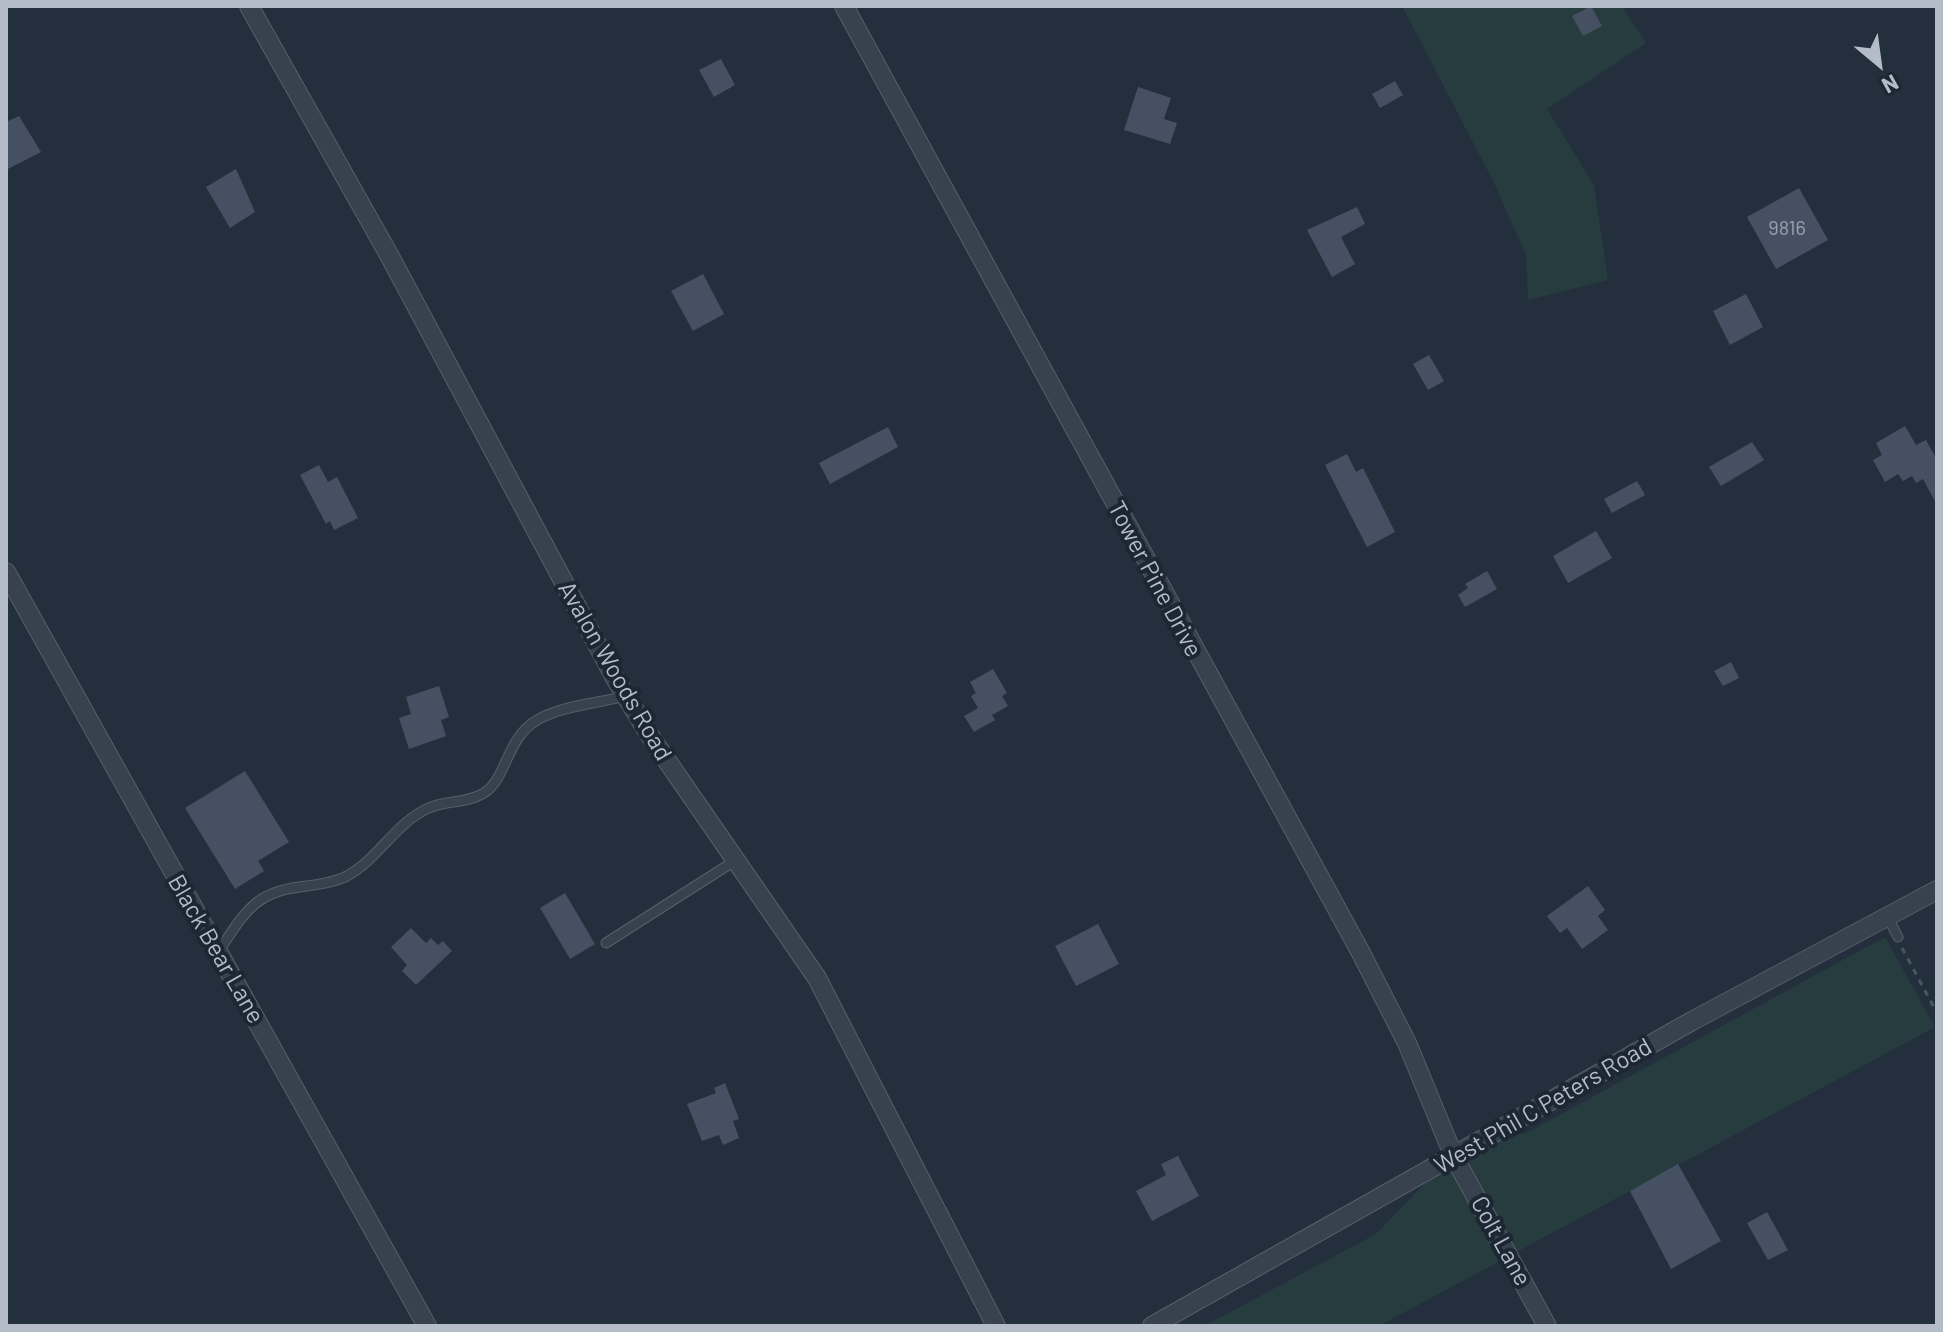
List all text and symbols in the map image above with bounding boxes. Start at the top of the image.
north arrow [1839,24,1919,104]
text: N [1878,70,1903,100]
house number: 9816 [1768,216,1806,240]
street label: Tower Pine Drive [1102,496,1208,662]
street label: Avalon Woods Road [552,576,678,766]
street label: Black Bear Lane [162,869,270,1029]
street label: West Phil C Peters Road [1429,1032,1657,1180]
street label: Colt Lane [1465,1191,1537,1291]

